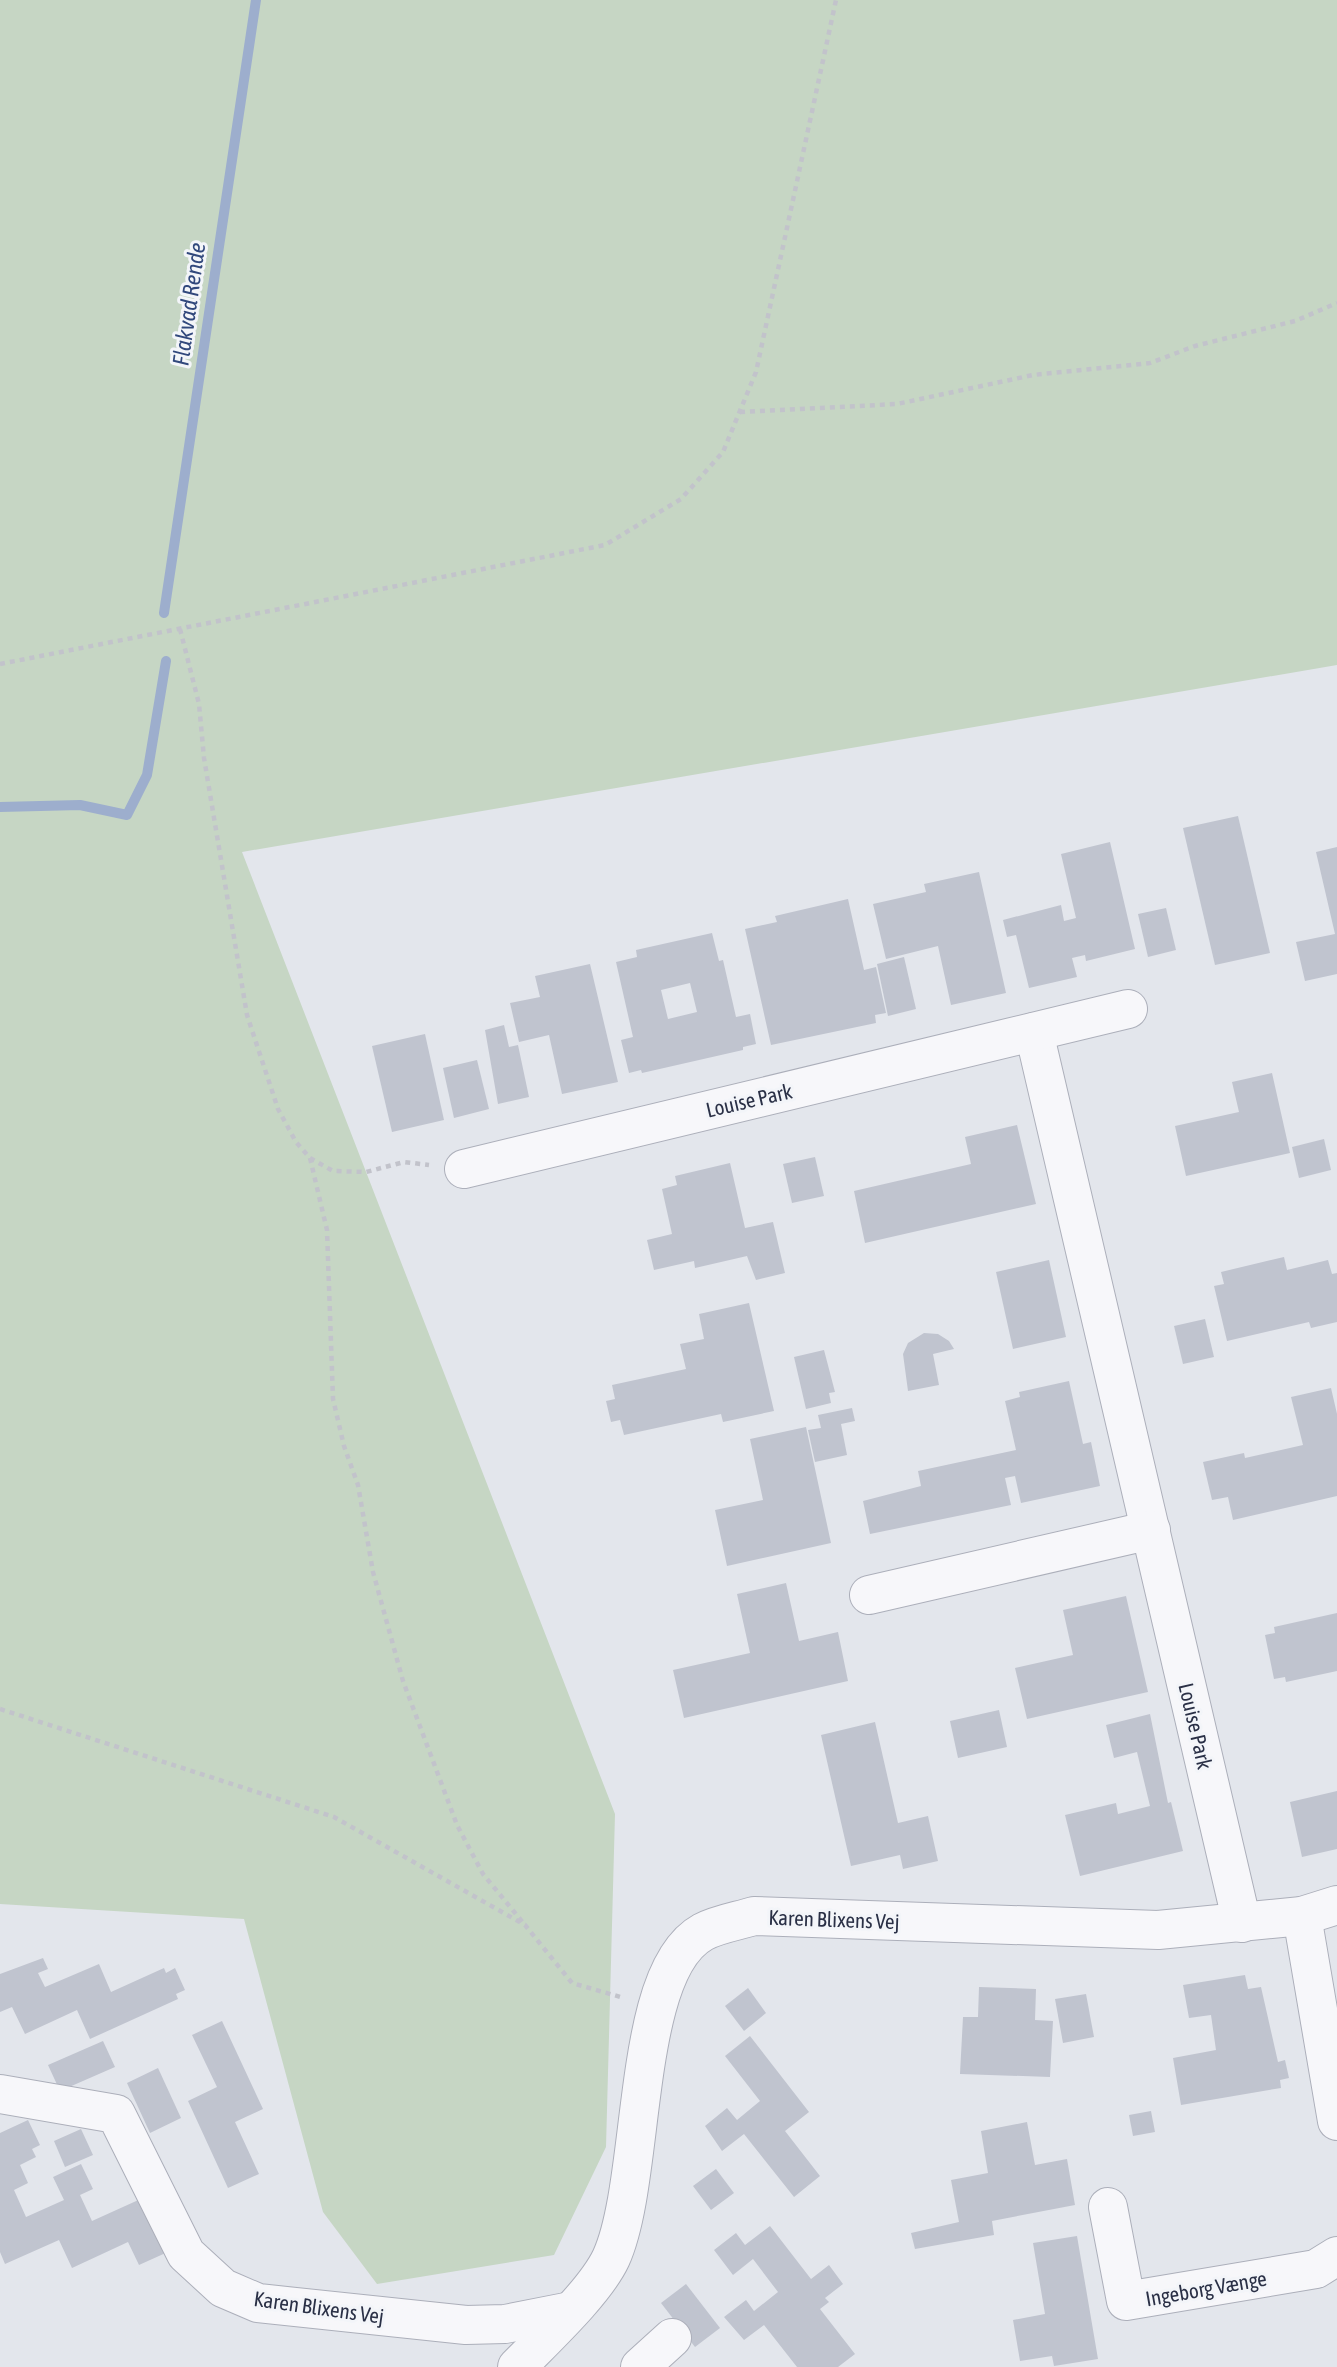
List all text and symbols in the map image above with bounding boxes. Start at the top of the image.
water label: Flakvad Rende [167,241,211,367]
street label: Louise Park [703,1078,795,1122]
street label: Louise Park [1174,1680,1218,1772]
street label: Karen Blixens Vej [768,1905,900,1933]
street label: Ingeborg Vænge [1144,2266,1268,2310]
street label: Karen Blixens Vej [252,2286,386,2328]

